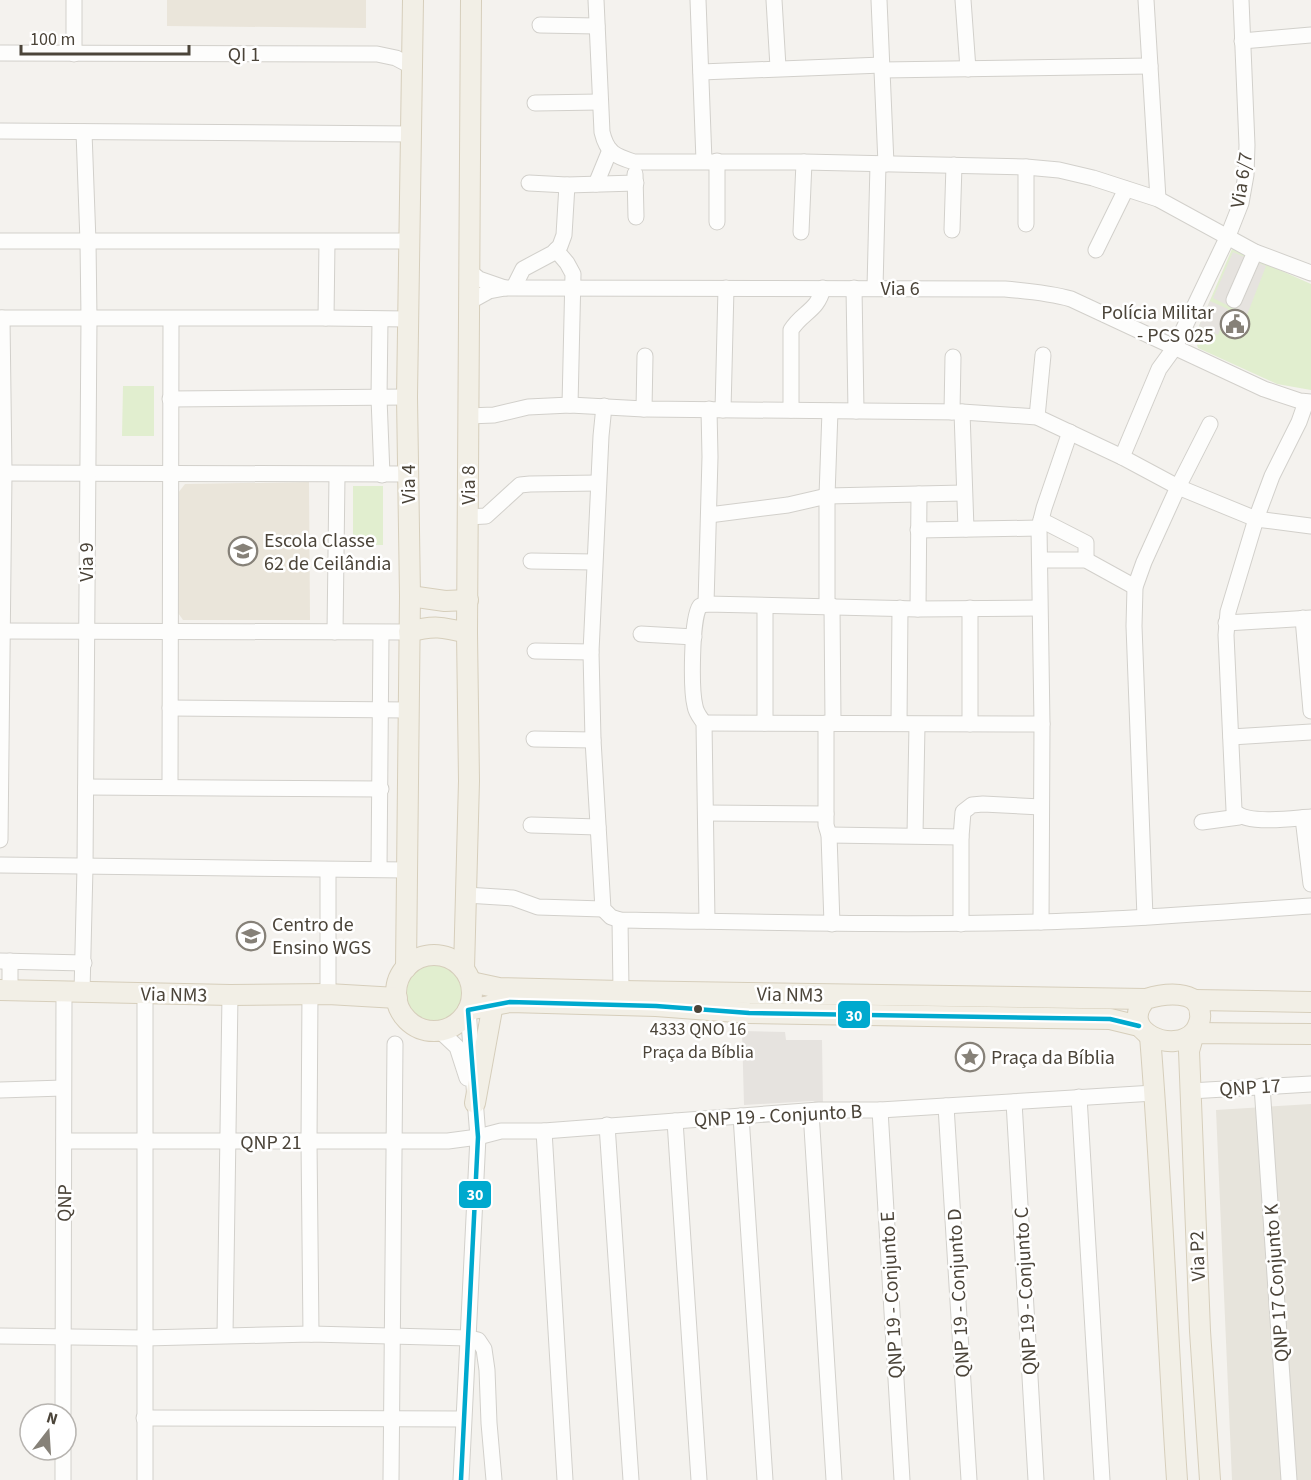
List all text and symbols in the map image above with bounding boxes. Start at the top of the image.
scale bar [21,18,189,56]
text: 100 m [30,27,75,52]
street label: QI 1 [228,41,260,69]
street label: Via 6/7 [1224,150,1260,210]
street label: Via 6 [880,275,920,303]
place label: Polícia Militar - PCS 025 [1101,299,1214,350]
public building icon: Polícia Militar - PCS 025 [1219,308,1251,340]
street label: Via 4 [395,464,423,504]
street label: Via 8 [455,465,483,505]
place label: Escola Classe 62 de Ceilândia [264,527,391,578]
school or university icon: Escola Classe 62 de Ceilândia [227,535,259,567]
street label: Via 9 [73,542,101,582]
place label: Centro de Ensino WGS [272,911,371,962]
school or university icon: Centro de Ensino WGS [235,920,267,952]
street label: Via NM3 [140,980,208,1010]
street label: Via NM3 [756,980,824,1010]
line badge: 30 [837,1000,871,1029]
marker: 4333 QNO 16 Praça da Bíblia [692,1003,704,1015]
text: 30 [846,1005,862,1027]
place label: 4333 QNO 16 Praça da Bíblia [642,1017,754,1065]
place icon: Praça da Bíblia [954,1041,986,1073]
place label: Praça da Bíblia [991,1044,1115,1072]
street label: QNP 17 [1218,1072,1282,1104]
street label: QNP 19 - Conjunto B [693,1098,863,1134]
street label: QNP 21 [240,1129,302,1157]
line badge: 30 [458,1180,492,1209]
street label: QNP [51,1184,79,1222]
text: 30 [467,1184,483,1206]
street label: QNP 17 Conjunto K [1257,1203,1296,1363]
street label: QNP 19 - Conjunto C [1008,1206,1044,1376]
street label: QNP 19 - Conjunto D [941,1208,977,1378]
street label: QNP 19 - Conjunto E [874,1211,910,1379]
street label: Via P2 [1183,1230,1213,1282]
north arrow [18,1402,78,1462]
text: N [44,1407,60,1431]

